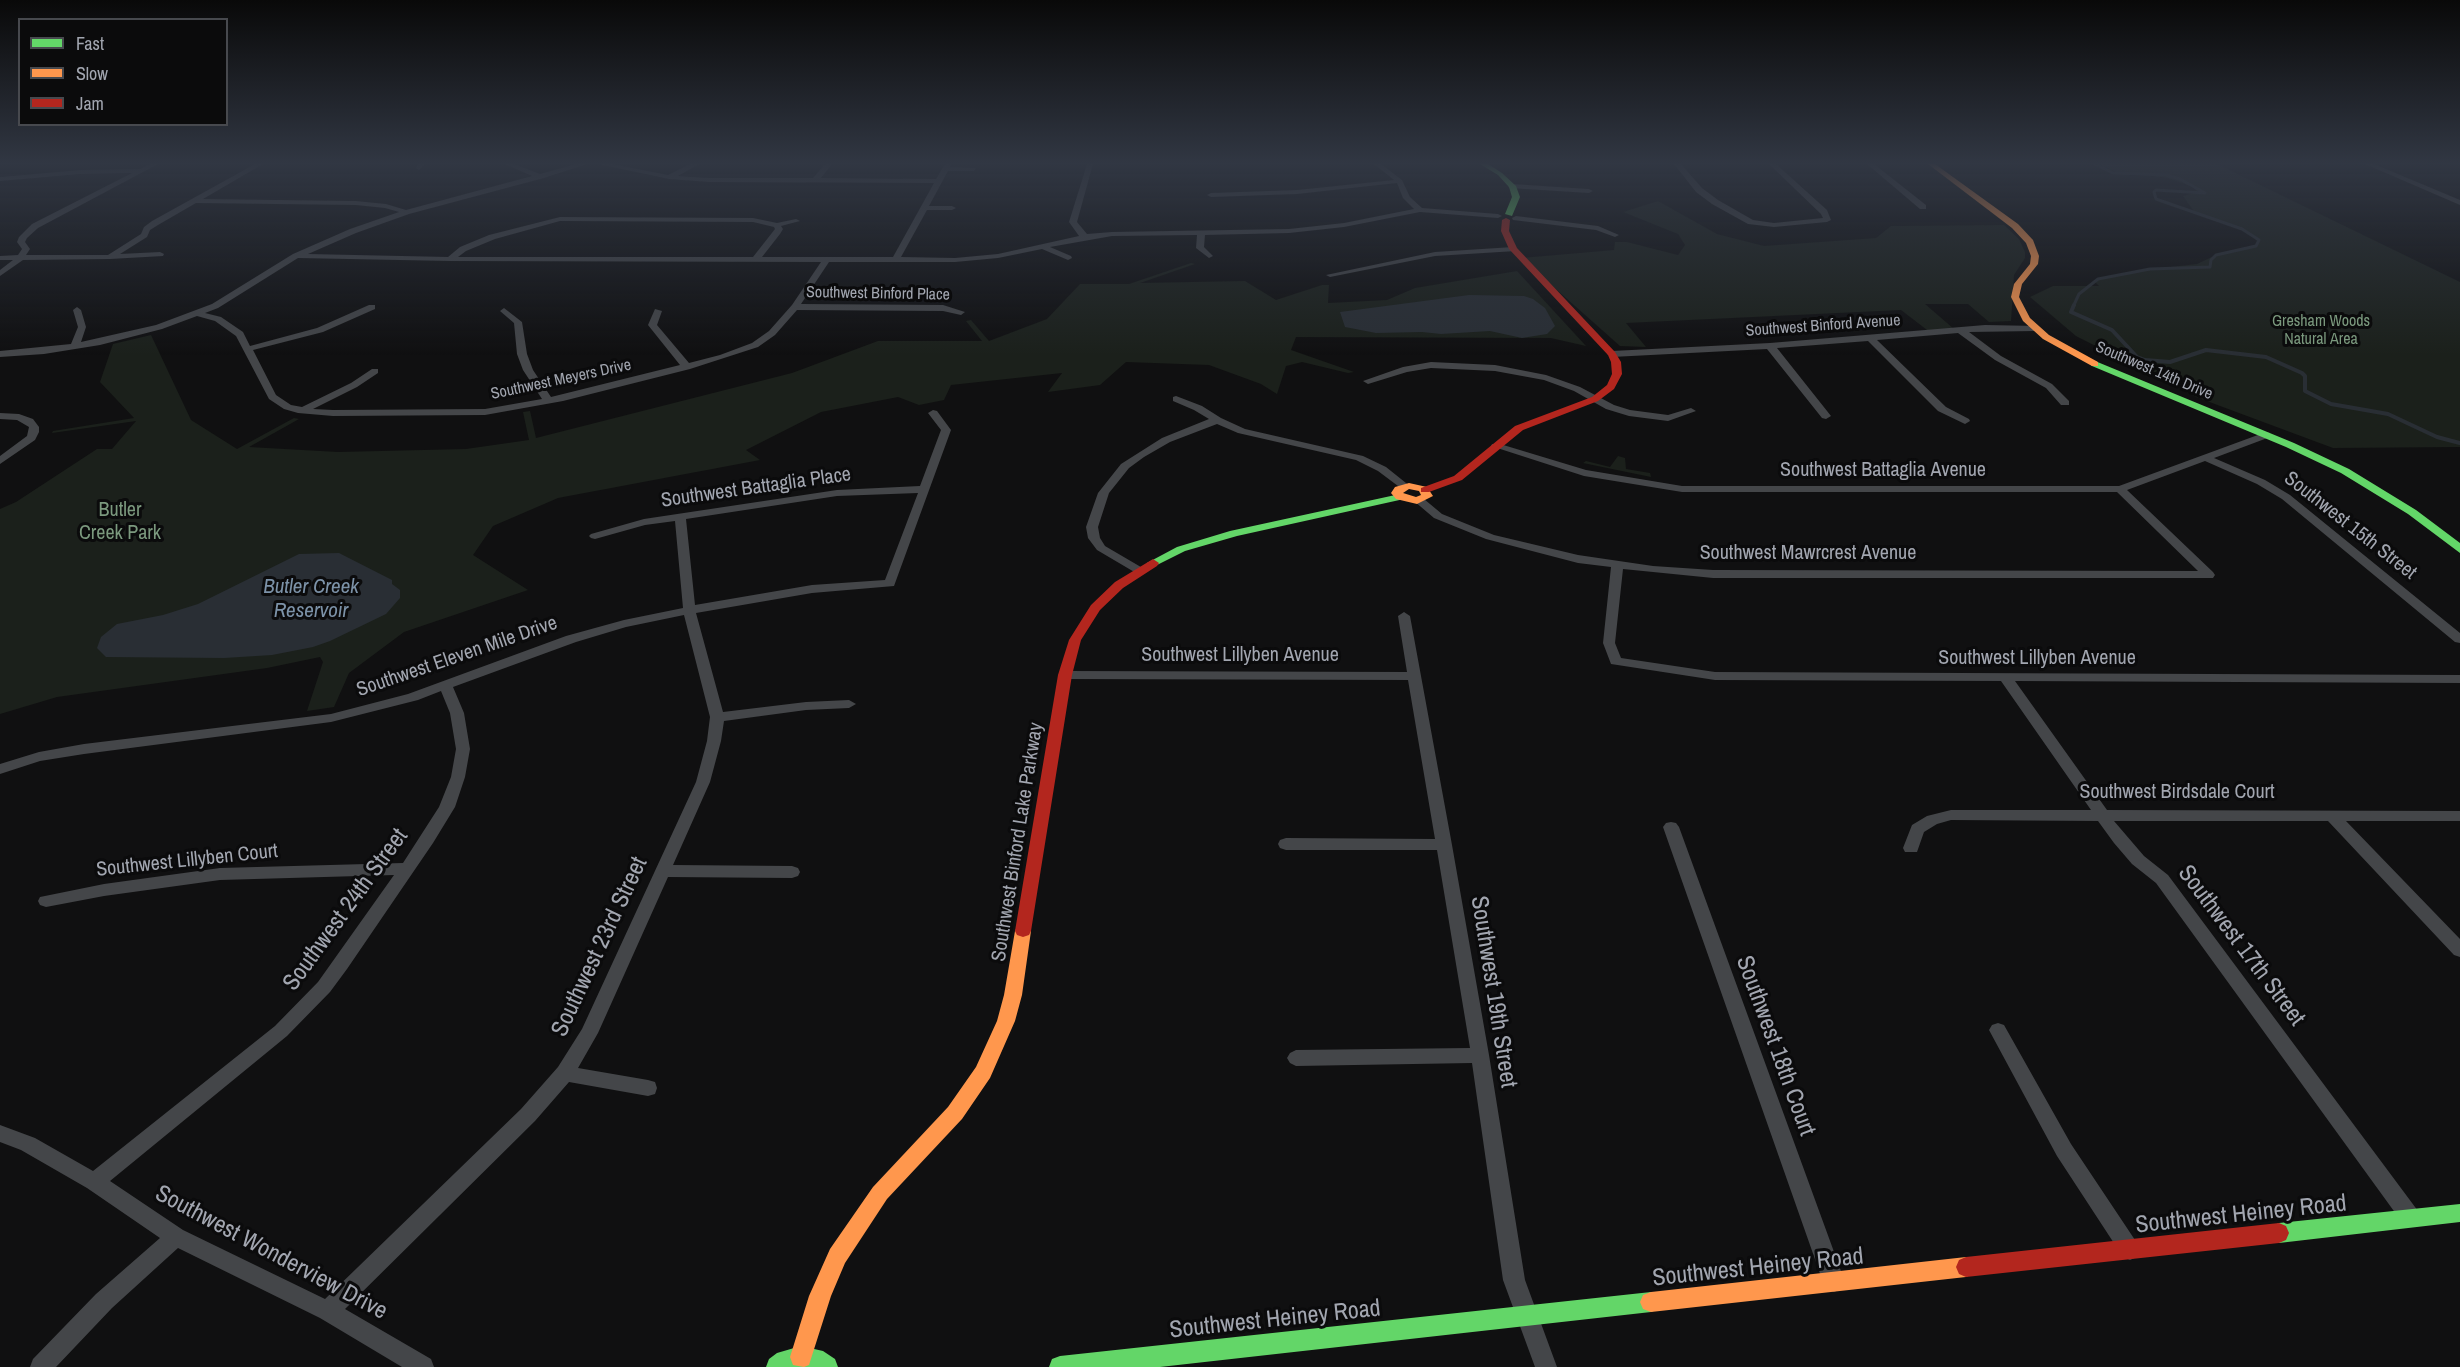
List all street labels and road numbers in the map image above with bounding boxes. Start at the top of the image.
street label: Southwest Binford Place [806,283,950,305]
street label: Southwest Binford Avenue [1745,311,1901,341]
street label: Southwest 14th Drive [2093,338,2215,404]
street label: Southwest Meyers Drive [489,356,633,404]
street label: Southwest Battaglia Avenue [1780,459,1986,483]
street label: Southwest Battaglia Place [660,463,852,513]
street label: Southwest 15th Street [2279,467,2421,585]
street label: Southwest Mawrcrest Avenue [1700,542,1916,566]
street label: Southwest Eleven Mile Drive [354,611,560,703]
street label: Southwest Lillyben Avenue [1141,644,1339,668]
street label: Southwest Lillyben Avenue [1938,647,2136,671]
street label: Southwest Binford Lake Parkway [987,721,1049,963]
street label: Southwest Birdsdale Court [2079,781,2275,805]
street label: Southwest 24th Street [277,823,415,997]
street label: Southwest Lillyben Court [95,840,279,882]
street label: Southwest 23rd Street [546,853,654,1041]
street label: Southwest 17th Street [2171,860,2311,1032]
street label: Southwest 19th Street [1464,894,1522,1090]
street label: Southwest 18th Court [1729,952,1821,1140]
street label: Southwest Wonderview Drive [150,1180,392,1326]
street label: Southwest Heiney Road [2134,1190,2348,1240]
street label: Southwest Heiney Road [1651,1243,1865,1293]
street label: Southwest Heiney Road [1168,1295,1382,1345]

